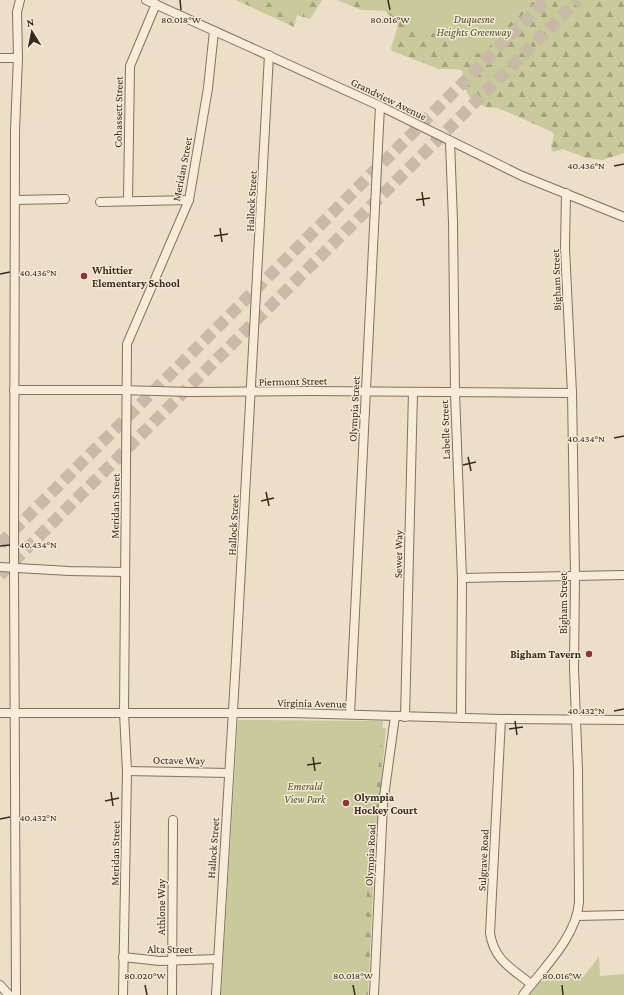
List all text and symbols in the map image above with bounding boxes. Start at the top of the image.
north arrow [12,12,52,52]
park label: Duquesne Heights Greenway [437,13,512,39]
text: 80.018°W [161,14,202,25]
text: 80.016°W [370,14,410,25]
text: N [26,16,35,29]
street label: Grandview Avenue [349,75,429,123]
street label: Cohassett Street [111,76,125,148]
street label: Meridan Street [170,135,194,202]
text: 40.436°N [567,160,605,171]
street label: Hallock Street [243,170,259,232]
street label: Bigham Street [549,248,564,311]
place label: Whittier Elementary School [91,264,181,289]
text: 40.436°N [19,267,57,278]
marker: Whittier Elementary School [79,271,89,281]
street label: Piermont Street [258,374,328,388]
street label: Olympia Street [346,375,363,442]
street label: Labelle Street [438,400,452,460]
text: 40.434°N [567,433,605,444]
street label: Meridan Street [108,473,122,539]
street label: Hallock Street [225,494,241,556]
street label: Sewer Way [392,529,405,578]
text: 40.434°N [19,539,57,550]
street label: Bigham Street [557,572,570,634]
place label: Bigham Tavern [510,648,582,660]
marker: Bigham Tavern [584,649,594,659]
street label: Virginia Avenue [277,696,347,711]
text: 40.432°N [568,705,605,716]
street label: Octave Way [153,754,206,767]
park label: Emerald View Park [284,780,327,805]
place label: Olympia Hockey Court [354,791,417,816]
marker: Olympia Hockey Court [341,798,351,808]
text: 40.432°N [20,812,57,823]
street label: Hallock Street [205,817,221,879]
street label: Meridan Street [108,820,122,886]
street label: Olympia Road [362,823,379,886]
street label: Sulgrave Road [475,828,492,891]
street label: Athlone Way [155,878,168,935]
street label: Alta Street [147,943,193,955]
text: 80.020°W [124,970,167,981]
text: 80.018°W [333,970,374,981]
text: 80.016°W [542,970,582,981]

